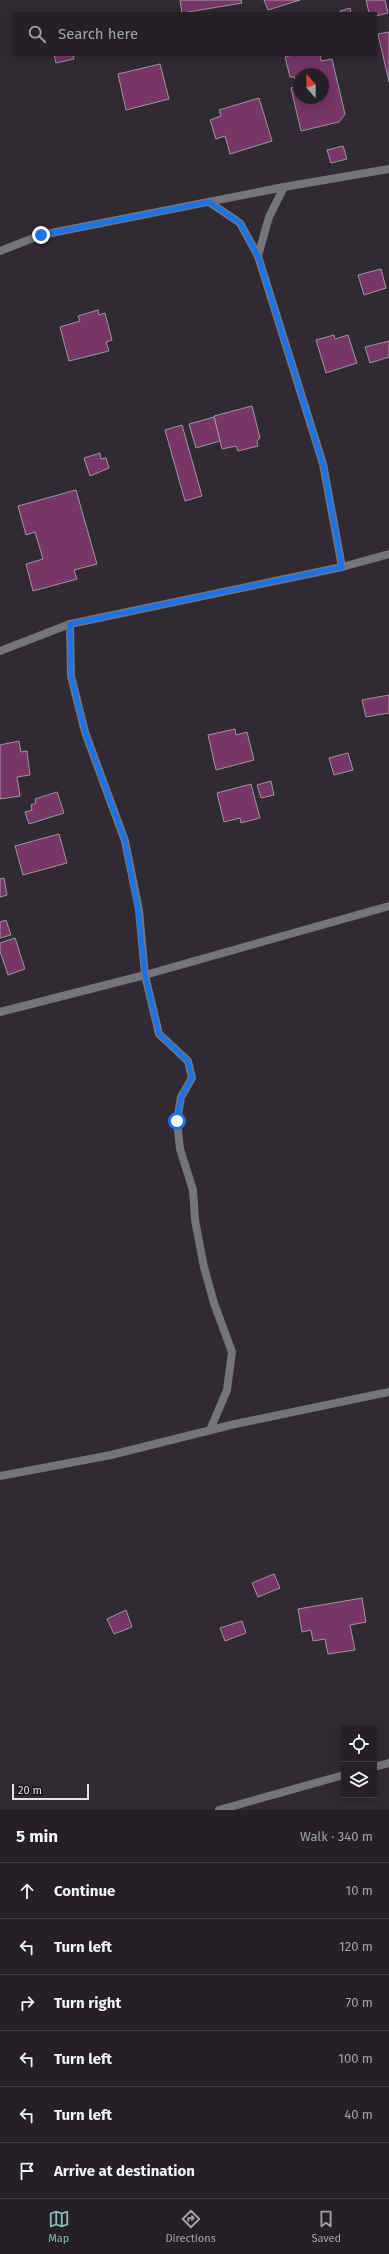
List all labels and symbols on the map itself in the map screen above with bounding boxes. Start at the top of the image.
north arrow [293,68,329,104]
route end [32,226,50,244]
route start [168,1112,186,1130]
scale bar [12,1782,89,1801]

